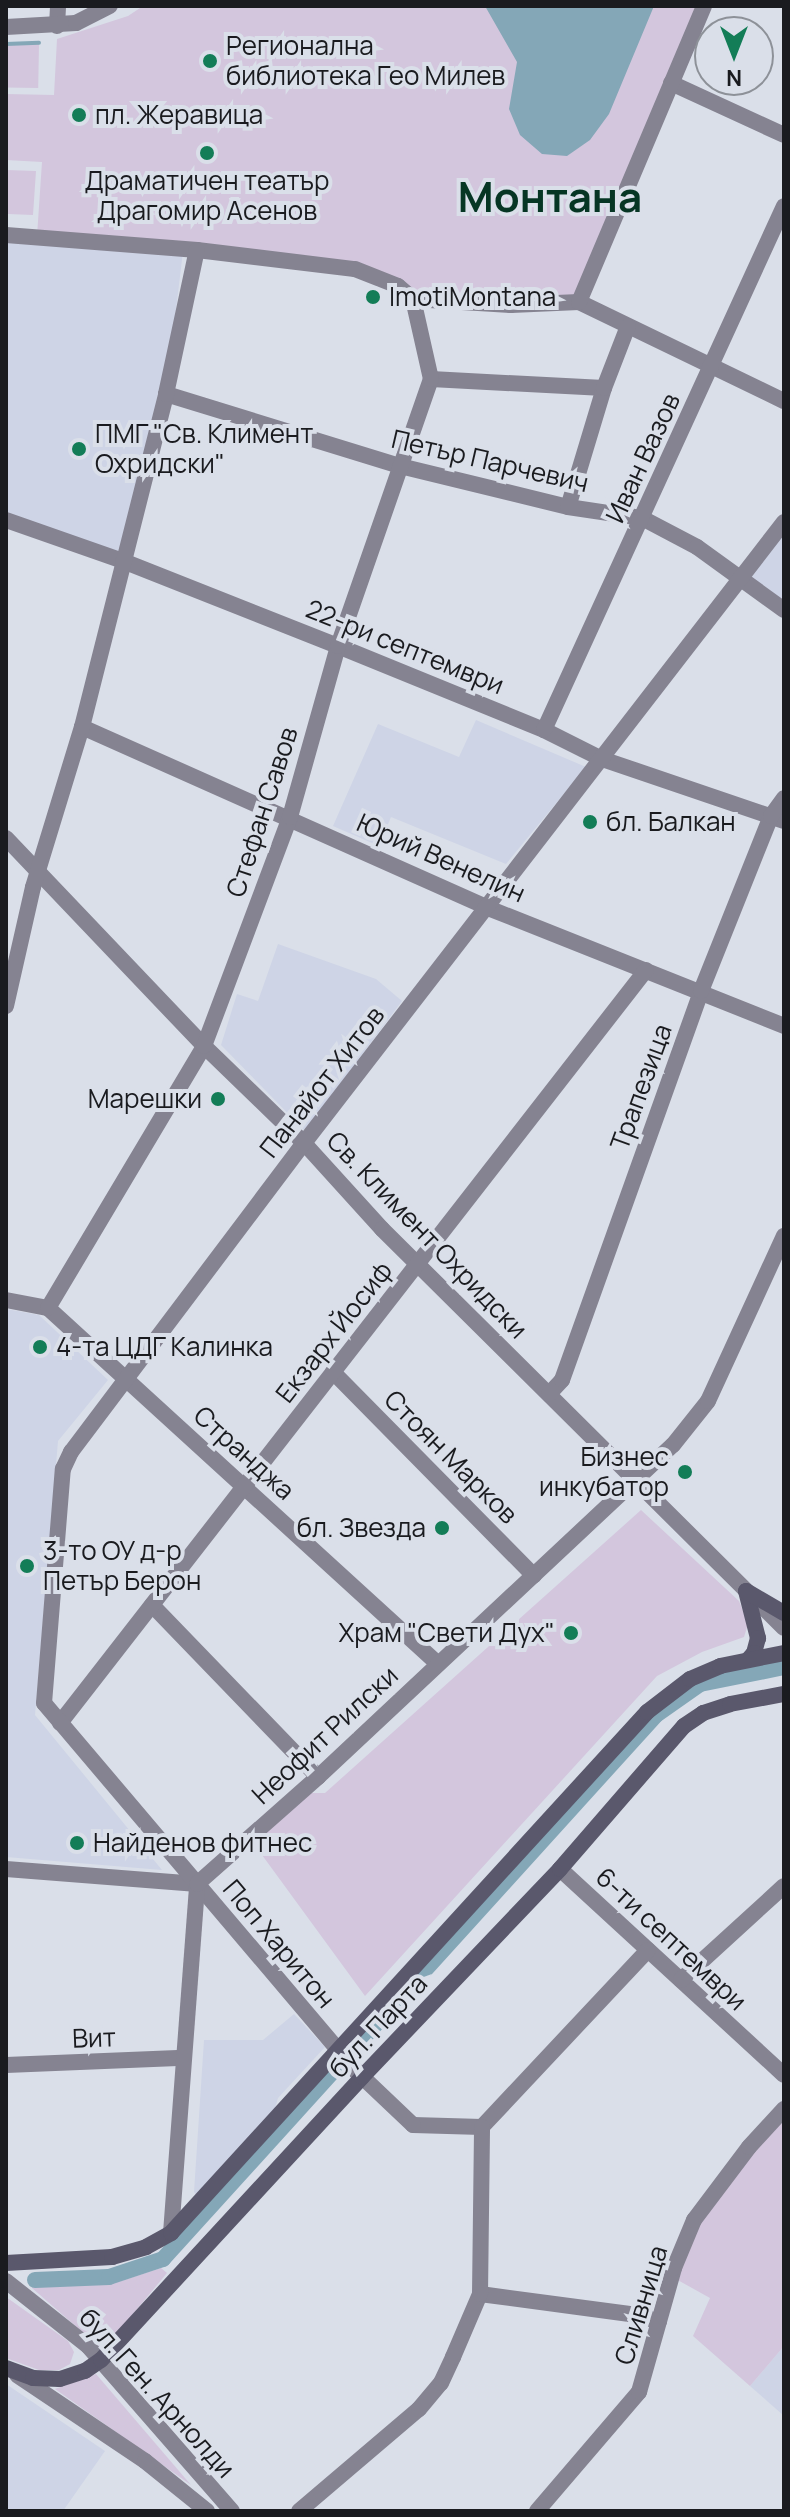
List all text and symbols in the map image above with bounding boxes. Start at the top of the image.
north arrow [694,16,774,96]
place label: Регионална библиотека Гео Милев [226,30,505,92]
marker: Регионална библиотека Гео Милев [201,52,219,70]
text: N [726,63,742,93]
place label: пл. Жеравица [95,99,263,131]
marker: пл. Жеравица [70,106,88,124]
marker: Драматичен театър Драгомир Асенов [198,144,216,162]
place label: Драматичен театър Драгомир Асенов [85,165,329,226]
district label: Монтана [458,171,642,221]
place label: ImotiMontana [389,281,556,313]
marker: ImotiMontana [364,288,382,306]
street label: Иван Вазов [599,388,687,528]
place label: ПМГ "Св. Климент Охридски" [95,418,314,480]
street label: Петър Парчевич [388,423,592,499]
marker: ПМГ "Св. Климент Охридски" [70,440,88,458]
street label: 22-ри септември [302,593,508,701]
street label: Стефан Савов [220,723,304,901]
place label: бл. Балкан [606,806,736,838]
street label: Юрий Венелин [352,807,530,909]
marker: бл. Балкан [581,813,599,831]
street label: Панайот Хитов [253,1000,391,1164]
street label: Трапезица [604,1020,678,1154]
place label: Марешки [88,1083,202,1115]
marker: Марешки [209,1090,227,1108]
street label: Св. Климент Охридски [320,1125,534,1345]
street label: Екзарх Йосиф [269,1255,399,1409]
place label: 4-та ЦДГ Калинка [56,1331,274,1363]
marker: 4-та ЦДГ Калинка [31,1338,49,1356]
street label: Стоян Марков [378,1384,524,1530]
street label: Странджа [187,1400,301,1506]
place label: Бизнес инкубатор [539,1441,669,1502]
marker: Бизнес инкубатор [676,1463,694,1481]
place label: бл. Звезда [297,1512,426,1544]
marker: бл. Звезда [433,1519,451,1537]
place label: 3-то ОУ д-р Петър Берон [43,1535,201,1596]
marker: 3-то ОУ д-р Петър Берон [18,1557,36,1575]
place label: Храм "Свети Дух" [339,1617,555,1649]
marker: Храм "Свети Дух" [562,1624,580,1642]
street label: Неофит Рилски [246,1660,404,1810]
place label: Найденов фитнес [93,1827,312,1859]
marker: Найденов фитнес [68,1834,86,1852]
street label: 6-ти септември [589,1861,753,2017]
street label: Поп Харитон [216,1874,342,2014]
street label: бул. Парта [322,1968,434,2084]
street label: Вит [72,2022,116,2054]
street label: Сливница [608,2242,674,2368]
street label: бул. Ген. Арнолди [73,2302,241,2484]

